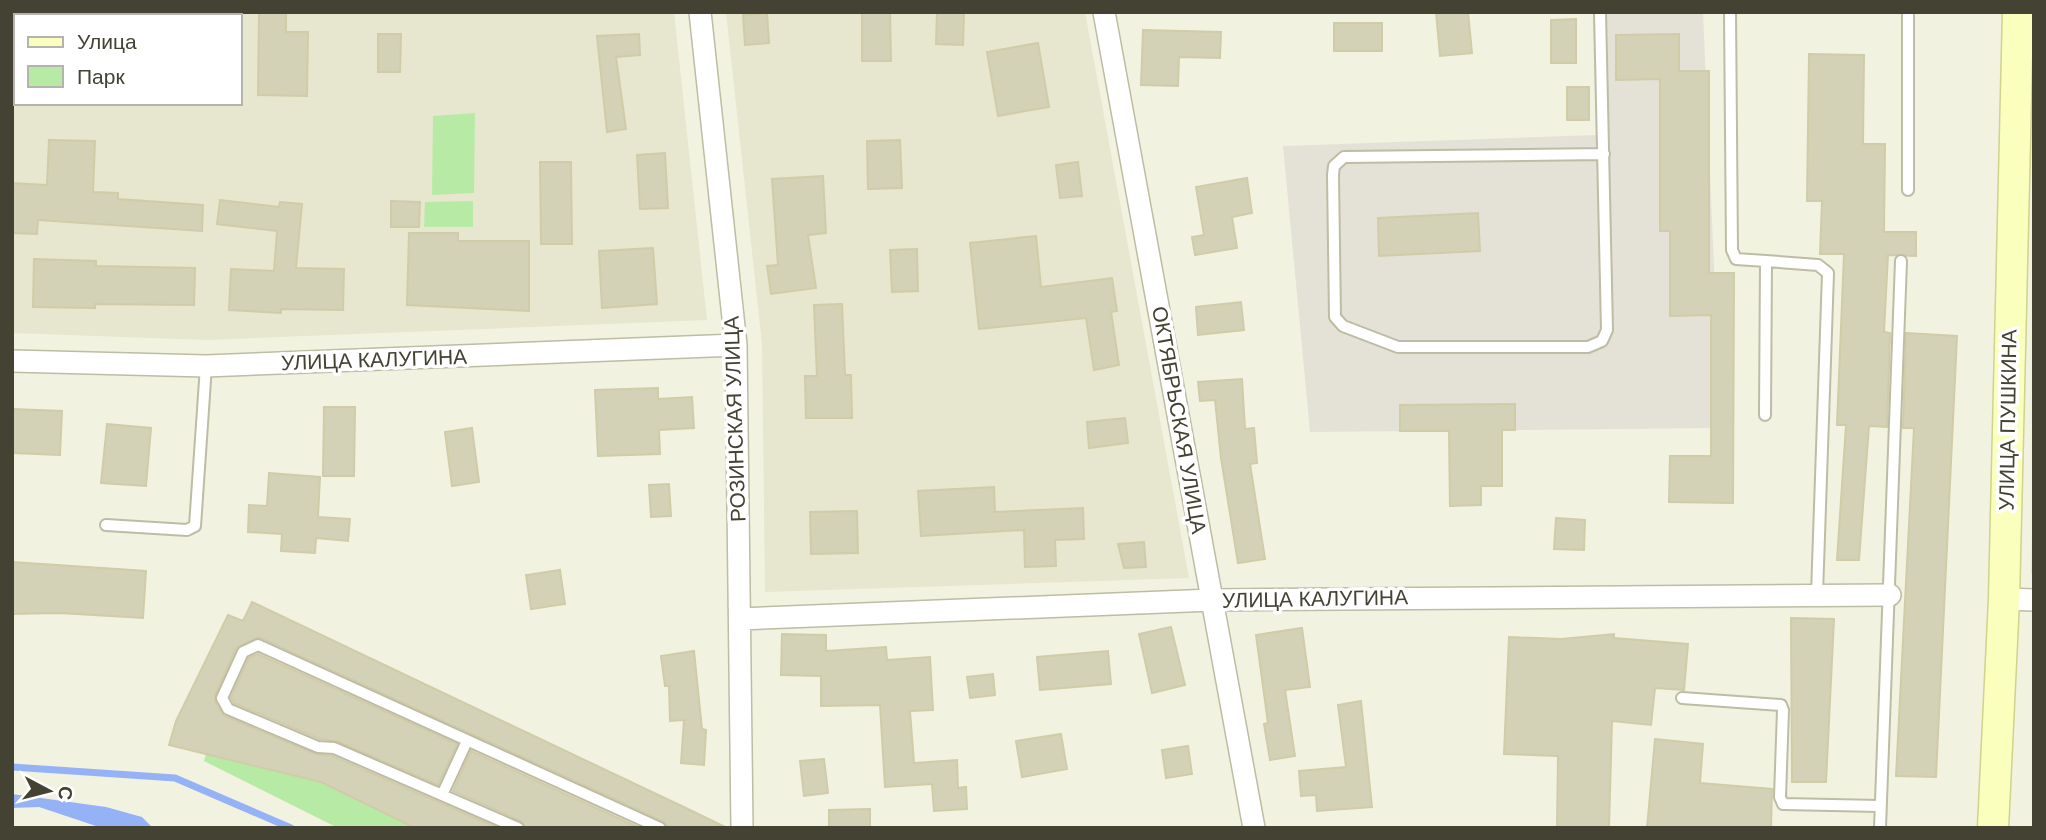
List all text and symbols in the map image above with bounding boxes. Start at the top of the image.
legend [14,14,242,105]
text: Улица [77,30,137,53]
text: Парк [77,65,125,88]
street label: ОКТЯБРЬСКАЯ УЛИЦА [1148,304,1211,535]
street label: РОЗИНСКАЯ УЛИЦА [719,316,750,523]
street label: УЛИЦА ПУШКИНА [1994,329,2021,511]
street label: УЛИЦА КАЛУГИНА [280,345,468,374]
street label: УЛИЦА КАЛУГИНА [1222,585,1408,612]
north arrow [14,756,84,826]
text: С [54,785,77,801]

